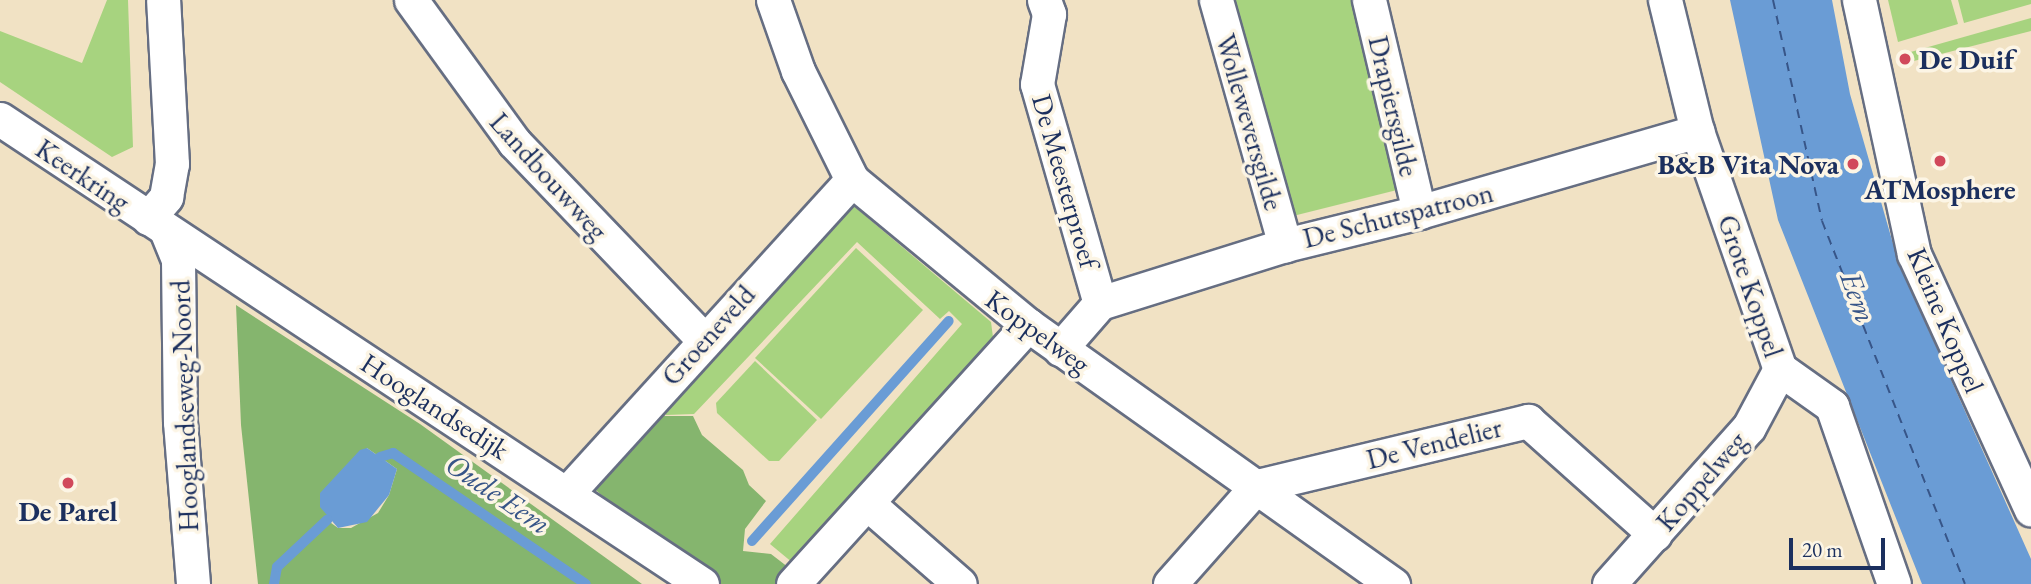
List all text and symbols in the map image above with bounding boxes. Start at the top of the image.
street label: Wolleweversgilde [1209,30,1291,214]
street label: Drapiersgilde [1362,32,1426,180]
place label: De Duif [1919,42,2014,76]
marker: De Duif [1897,51,1913,67]
street label: De Meesterproef [1025,90,1107,272]
street label: Landbouwweg [483,105,615,247]
street label: Keerkring [30,131,136,219]
place label: B&B Vita Nova [1658,147,1839,181]
marker: ATMosphere [1932,153,1948,169]
marker: B&B Vita Nova [1845,156,1861,172]
place label: ATMosphere [1864,172,2016,206]
street label: De Schutspatroon [1299,175,1497,255]
street label: Grote Koppel [1711,210,1791,362]
street label: Kleine Koppel [1900,242,1992,398]
water label: Eem [1832,267,1884,327]
street label: Groeneveld [654,278,762,392]
street label: Hooglandseweg-Noord [163,279,205,533]
street label: Koppelweg [979,282,1097,380]
street label: Hooglandsedijk [355,346,515,466]
street label: De Vendelier [1363,410,1505,476]
street label: Koppelweg [1649,424,1753,538]
water label: Oude Eem [439,446,557,542]
marker: De Parel [60,475,76,491]
place label: De Parel [18,494,118,528]
scale bar [1793,524,1889,568]
text: 20 m [1802,536,1843,563]

